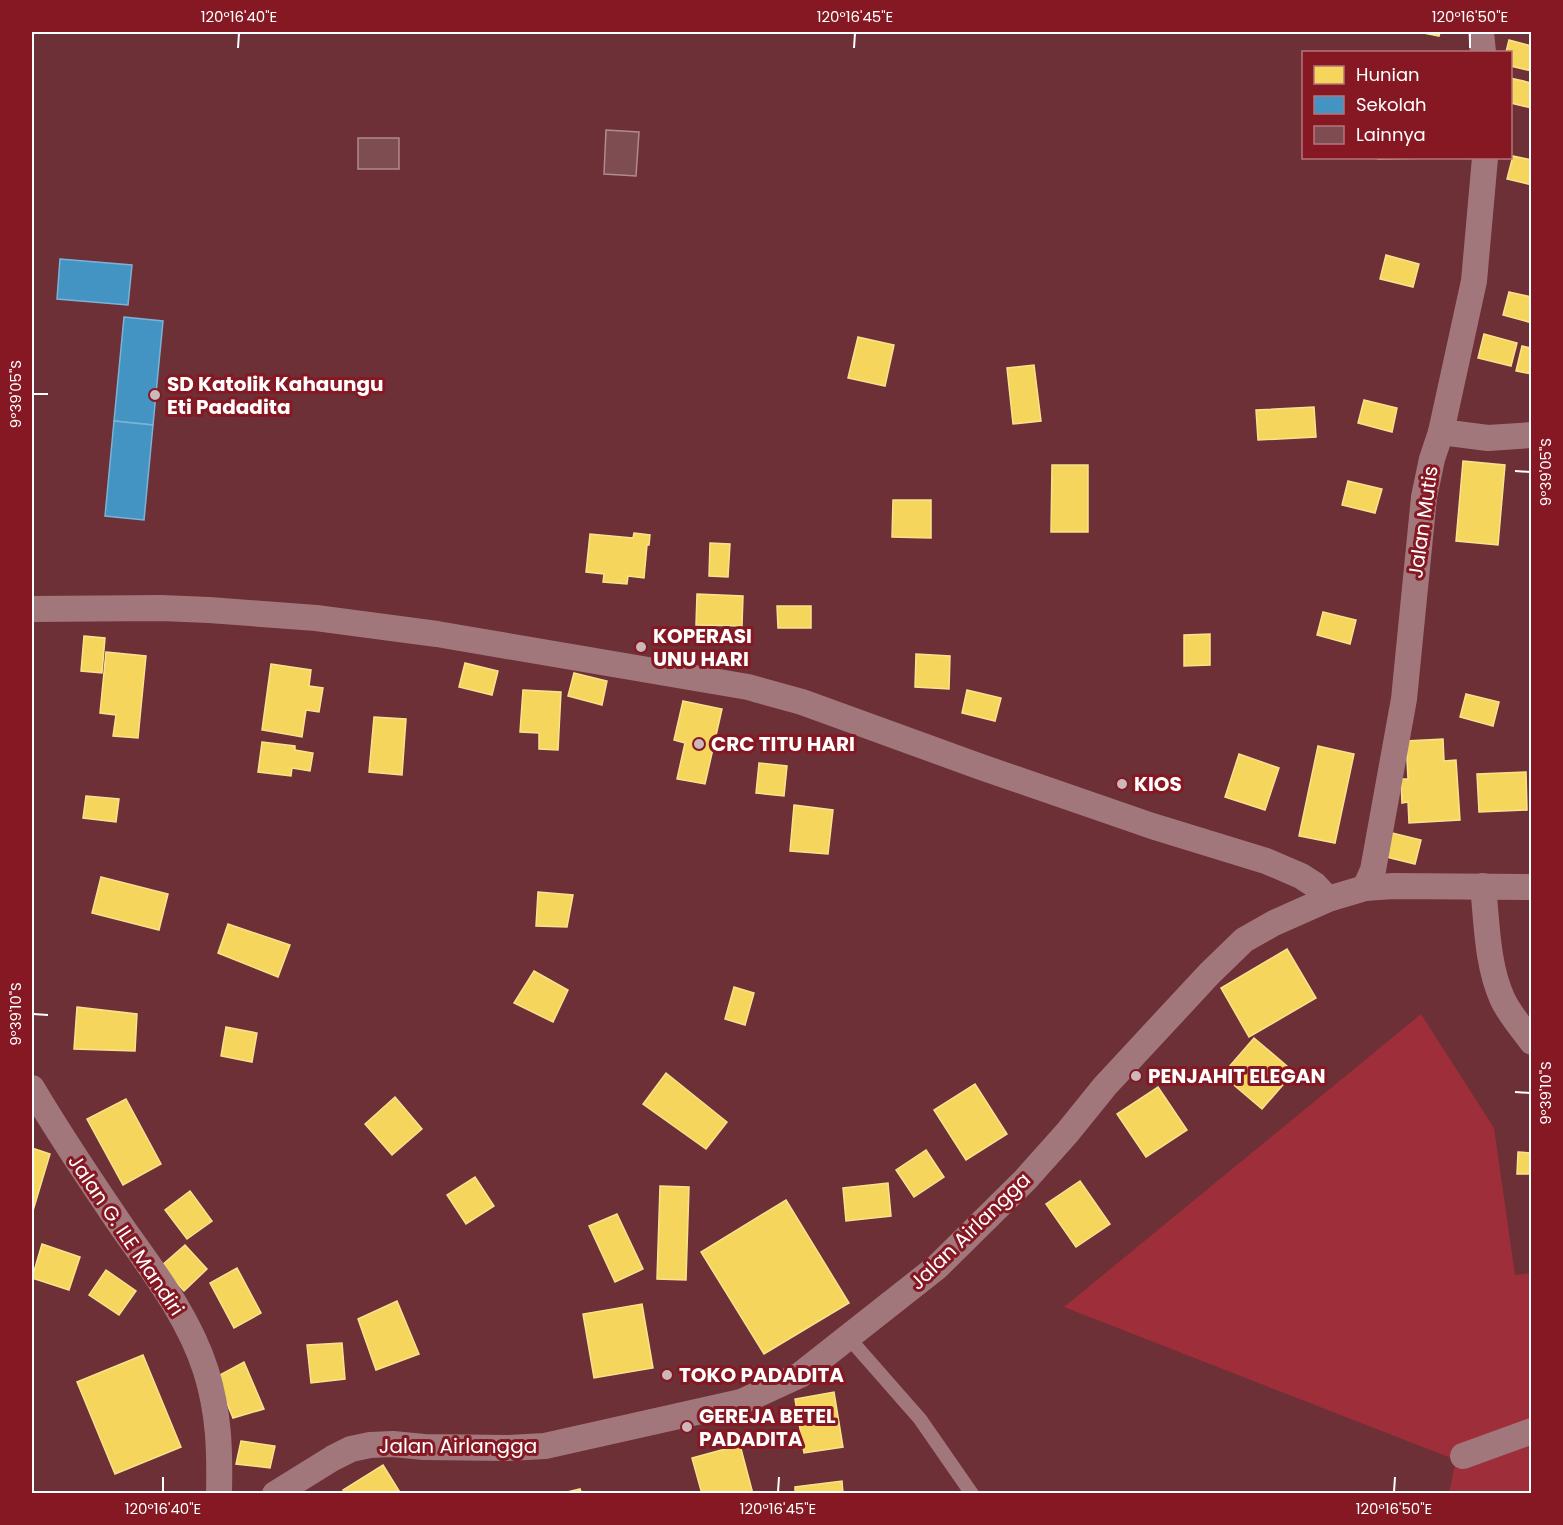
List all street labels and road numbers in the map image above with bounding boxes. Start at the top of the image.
street label: Jalan Mutis [1401,464,1445,580]
street label: Jalan G. ILE Mandiri [61,1149,191,1321]
street label: Jalan Airlangga [903,1166,1037,1296]
street label: Jalan Airlangga [379,1432,537,1460]

